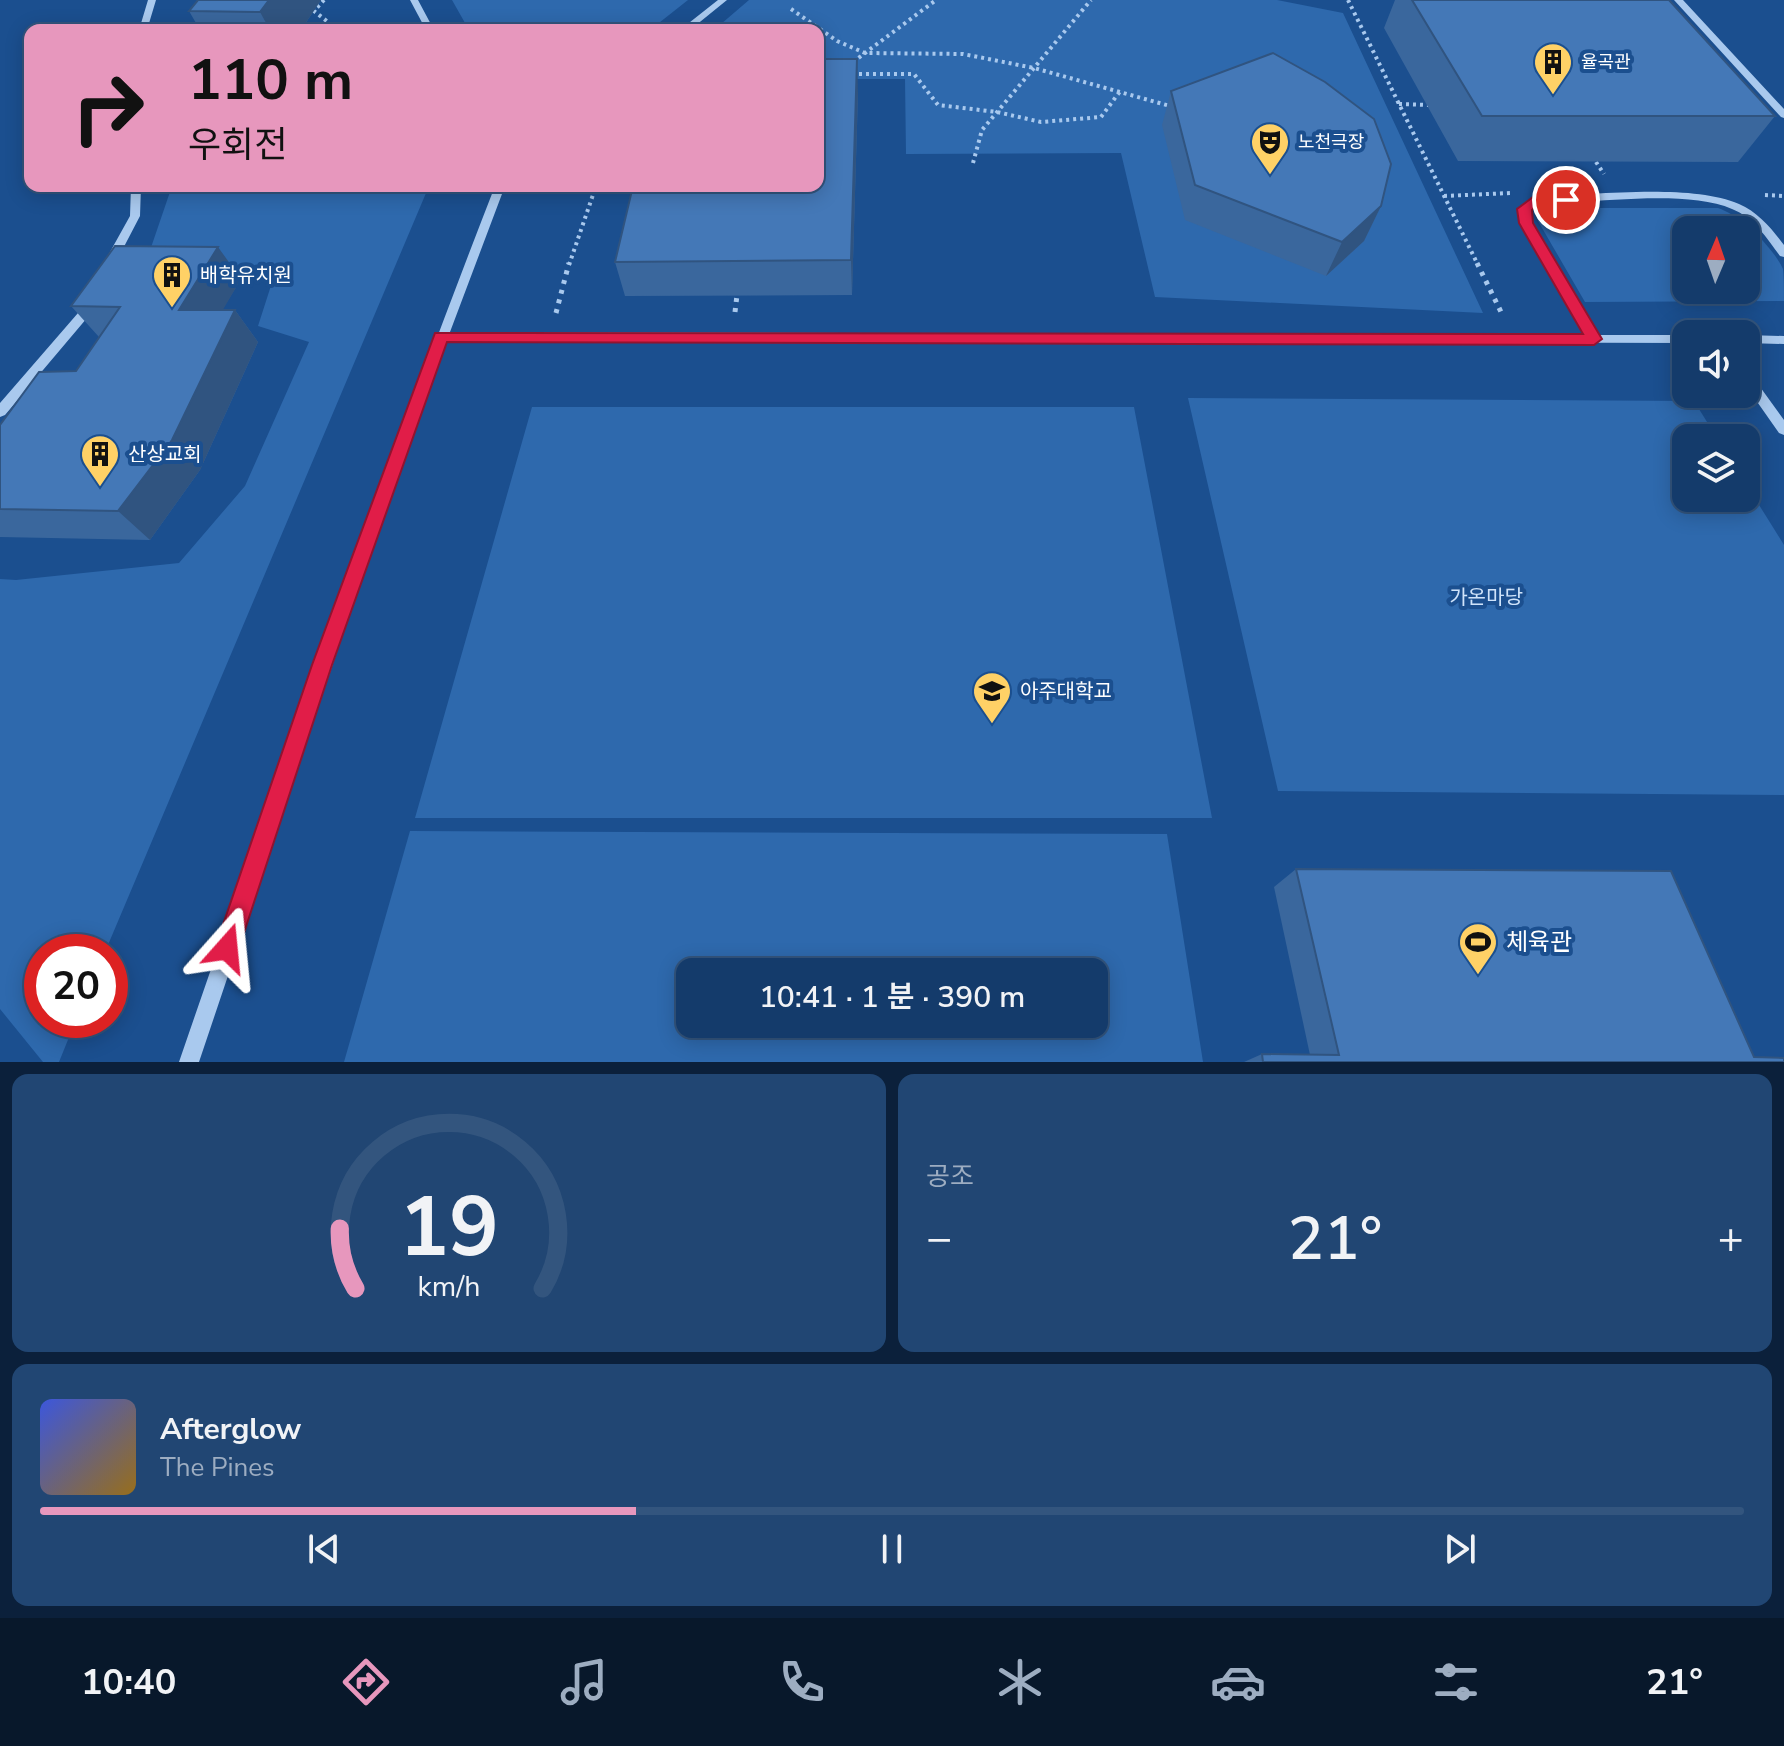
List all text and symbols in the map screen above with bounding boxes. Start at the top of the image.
building icon: 율곡관 [1532,41,1574,96]
text: 110 m [188,42,353,119]
place label: 율곡관 [1581,50,1631,74]
icon: right [56,56,160,160]
text: 우회전 [188,121,287,170]
theatre icon: 노천극장 [1249,121,1291,176]
place label: 노천극장 [1298,130,1364,154]
pin [1532,166,1600,234]
icon: arrive [1544,178,1588,222]
north arrow [1672,216,1760,304]
map controls [1672,216,1760,512]
building icon: 배학유치원 [151,254,193,309]
place label: 배학유치원 [200,262,292,289]
button: sound [1672,320,1760,408]
button: layers [1672,424,1760,512]
building icon: 산상교회 [79,433,121,488]
place label: 산상교회 [128,441,202,468]
park label: 가온마당 [1449,584,1523,611]
school or university icon: 아주대학교 [971,670,1013,725]
place label: 아주대학교 [1020,678,1112,705]
position arrow [185,906,269,990]
sports icon: 체육관 [1457,921,1499,976]
place label: 체육관 [1506,926,1572,958]
speed limit sign: 20 [24,934,128,1038]
text: 10:41 · 1 분 · 390 m [759,977,1025,1018]
text: 공조 [926,1159,974,1194]
text: 19 [399,1171,499,1284]
text: 21° [1288,1198,1382,1280]
text: − [926,1209,952,1269]
text: + [1718,1209,1744,1269]
text: km/h [418,1267,480,1306]
text: Afterglow [160,1409,301,1450]
text: The Pines [160,1450,275,1485]
icon: previous [302,1527,346,1571]
icon: pause [870,1527,914,1571]
icon: next [1438,1527,1482,1571]
icon: directions [338,1654,394,1710]
icon: music [556,1654,612,1710]
icon: phone [774,1654,830,1710]
icon: climate [992,1654,1048,1710]
icon: car [1210,1654,1266,1710]
icon: filters [1428,1654,1484,1710]
text: 10:40 [81,1658,176,1707]
text: 21° [1646,1658,1703,1707]

